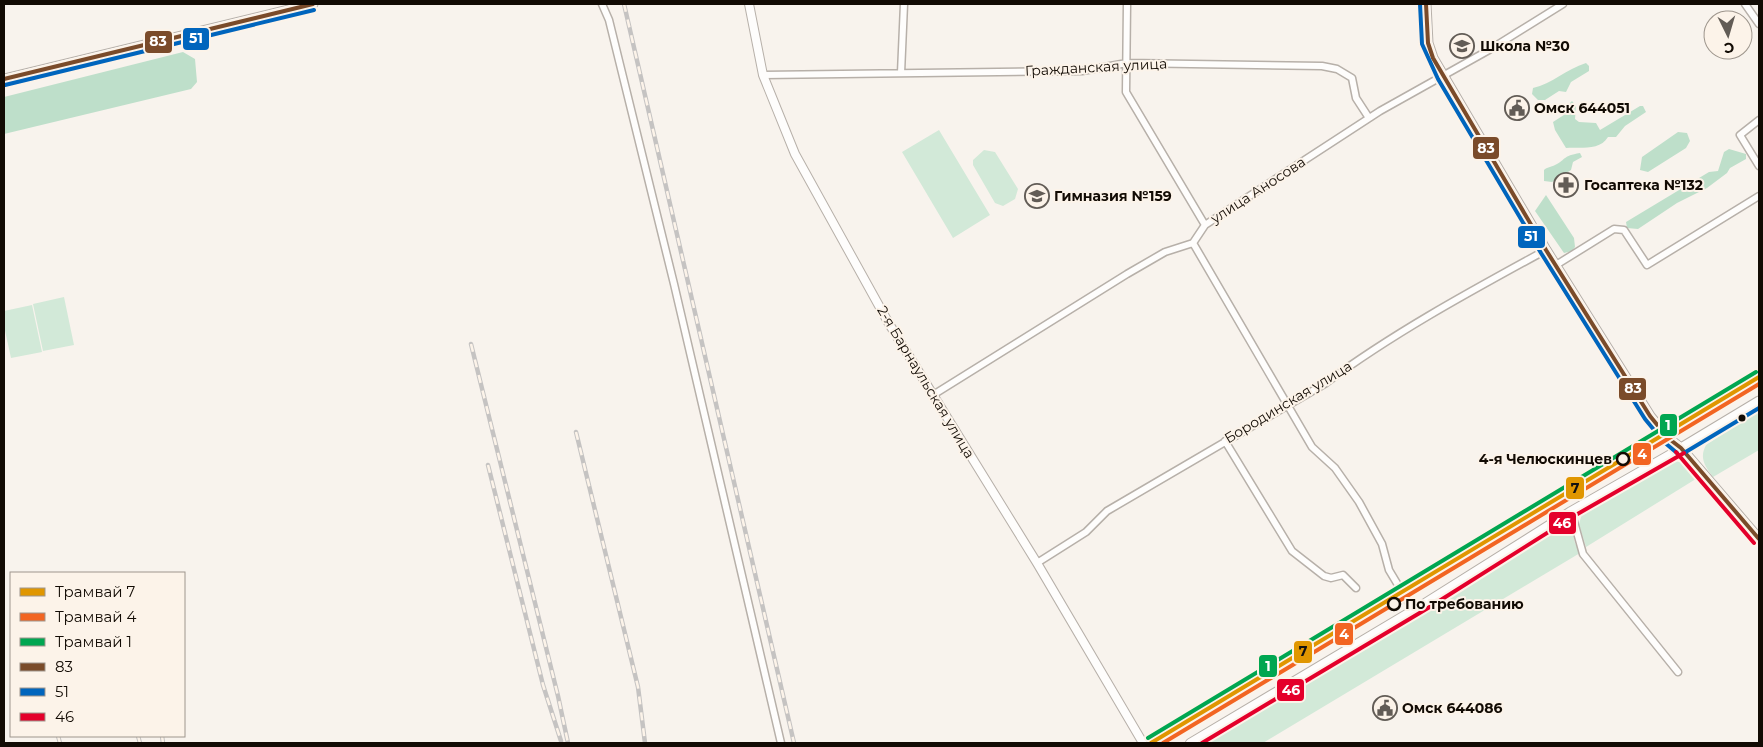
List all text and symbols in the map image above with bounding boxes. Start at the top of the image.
north arrow [1703,10,1753,60]
line badge: 51 [182,27,210,51]
text: 51 [189,29,203,47]
line badge: 83 [144,30,173,54]
text: 83 [149,32,167,50]
school or university icon: Школа №30 [1449,33,1475,59]
place label: Школа №30 [1480,37,1570,55]
text: С [1723,39,1735,57]
street label: Гражданская улица [1025,54,1167,80]
public building icon: Омск 644051 [1504,95,1530,121]
place label: Омск 644051 [1534,99,1630,117]
line badge: 83 [1472,136,1500,160]
text: 83 [1477,139,1495,157]
street label: улица Аносова [1206,153,1309,228]
pharmacy icon: Госаптека №132 [1553,172,1579,198]
place label: Госаптека №132 [1584,176,1703,194]
school or university icon: Гимназия №159 [1024,183,1050,209]
place label: Гимназия №159 [1054,187,1172,205]
line badge: 51 [1517,225,1546,249]
text: 51 [1524,227,1538,245]
street label: 2-я Барнаульская улица [873,302,979,462]
street label: Бородинская улица [1221,357,1355,447]
line badge: 83 [1618,377,1647,401]
text: 83 [1624,379,1642,397]
line badge: 1 [1659,413,1678,437]
unlabelled marker [1737,413,1747,423]
text: 1 [1665,416,1671,434]
line badge: 4 [1632,442,1652,466]
text: 4 [1637,445,1647,463]
place label: 4-я Челюскинцев [1479,450,1612,468]
marker: 4-я Челюскинцев [1616,452,1630,466]
line badge: 7 [1565,476,1585,500]
text: 7 [1571,479,1580,497]
line badge: 46 [1548,511,1577,535]
text: 46 [1553,514,1571,532]
legend [10,572,185,737]
text: Трамвай 7 [55,582,136,601]
place label: По требованию [1405,595,1524,613]
marker: По требованию [1387,597,1401,611]
text: Трамвай 4 [55,607,137,626]
line badge: 4 [1334,622,1354,646]
text: 4 [1339,625,1349,643]
text: Трамвай 1 [55,632,132,651]
line badge: 7 [1293,640,1313,664]
text: 7 [1299,642,1308,660]
line badge: 1 [1258,654,1278,678]
text: 83 [55,657,73,676]
text: 1 [1265,657,1271,675]
line badge: 46 [1276,678,1305,702]
text: 46 [1282,681,1300,699]
text: 51 [55,682,69,701]
public building icon: Омск 644086 [1372,695,1398,721]
place label: Омск 644086 [1402,699,1502,717]
text: 46 [55,707,74,726]

